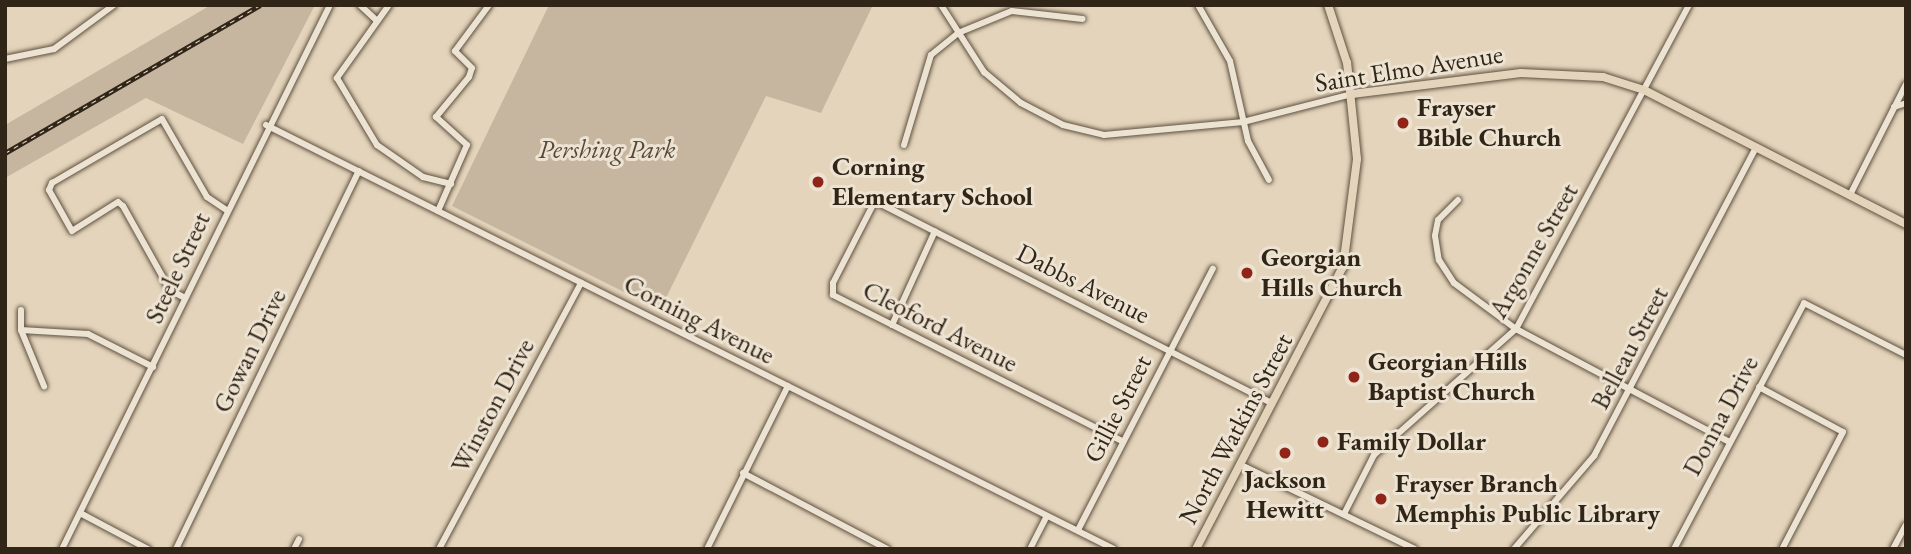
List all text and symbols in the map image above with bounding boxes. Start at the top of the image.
street label: Saint Elmo Avenue [1313,39,1505,99]
place label: Frayser Bible Church [1417,92,1561,154]
marker: Frayser Bible Church [1395,115,1411,131]
park label: Pershing Park [538,134,676,166]
place label: Corning Elementary School [832,151,1033,212]
marker: Corning Elementary School [810,174,826,190]
street label: Argonne Street [1483,178,1585,324]
street label: Steele Street [139,207,217,329]
street label: Dabbs Avenue [1011,237,1155,331]
place label: Georgian Hills Church [1261,242,1403,304]
marker: Georgian Hills Church [1239,265,1255,281]
street label: Corning Avenue [618,269,780,371]
street label: Cleoford Avenue [857,275,1023,379]
street label: Belleau Street [1585,281,1675,415]
street label: Gowan Drive [207,284,293,418]
street label: North Watkins Street [1173,328,1299,530]
street label: Winston Drive [445,334,541,478]
place label: Georgian Hills Baptist Church [1368,346,1535,408]
street label: Gillie Street [1078,350,1158,468]
street label: Donna Drive [1676,351,1766,481]
marker: Georgian Hills Baptist Church [1346,369,1362,385]
place label: Family Dollar [1337,426,1486,458]
marker: Family Dollar [1315,434,1331,450]
marker: Jackson Hewitt [1277,445,1293,461]
place label: Jackson Hewitt [1244,464,1326,526]
place label: Frayser Branch Memphis Public Library [1395,468,1660,530]
marker: Frayser Branch Memphis Public Library [1373,491,1389,507]

